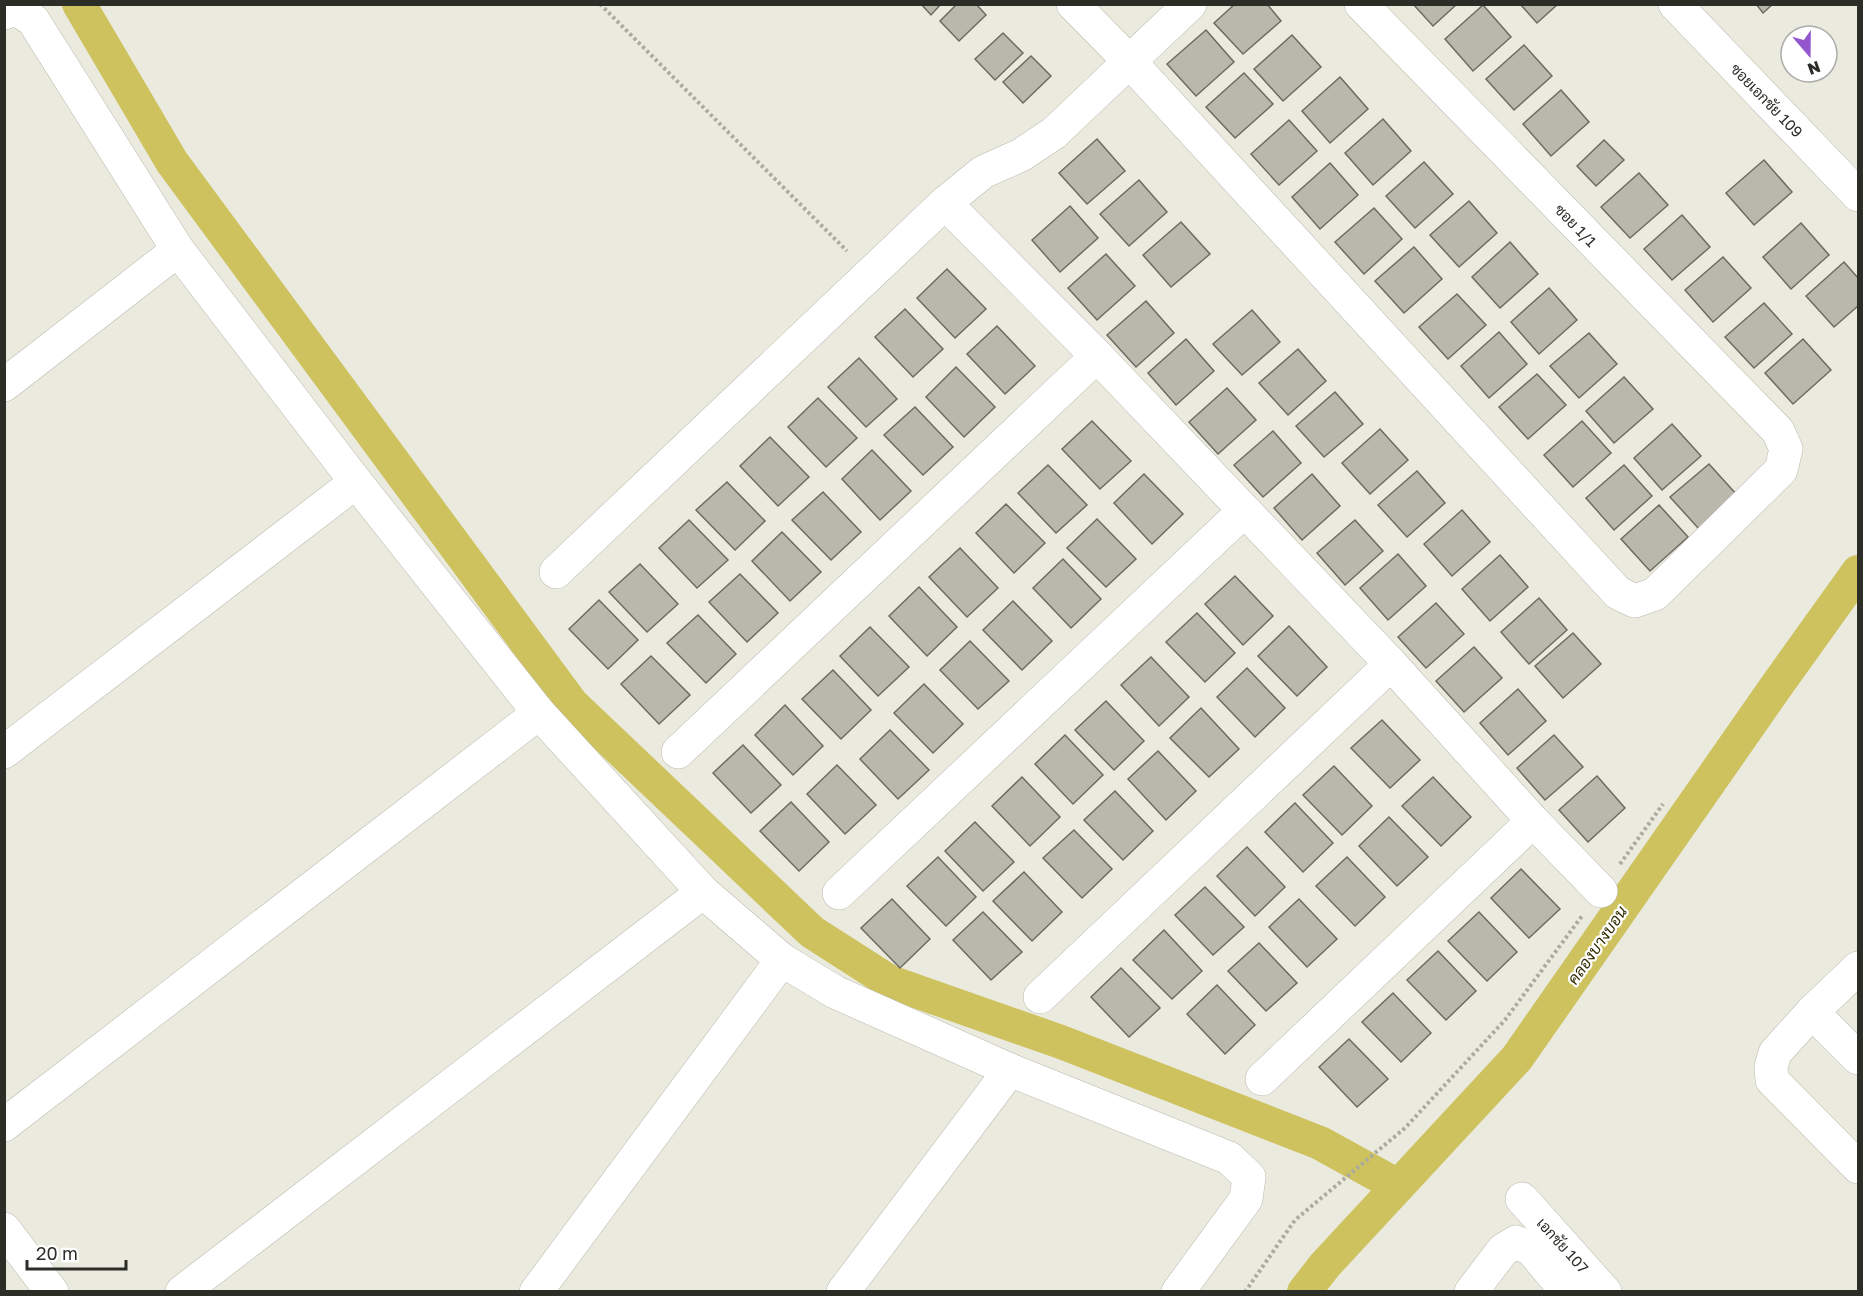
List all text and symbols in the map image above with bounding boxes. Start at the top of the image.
north arrow [1779,24,1839,84]
text: N [1805,57,1823,80]
street label: ซอยเอกชัย 109 [1727,59,1807,141]
street label: ซอย 1/1 [1551,200,1601,250]
water label: คลองบางบอน [1563,902,1631,988]
street label: เอกชัย 107 [1534,1214,1592,1276]
scale bar [27,1233,126,1271]
text: 20 m [36,1242,78,1264]

